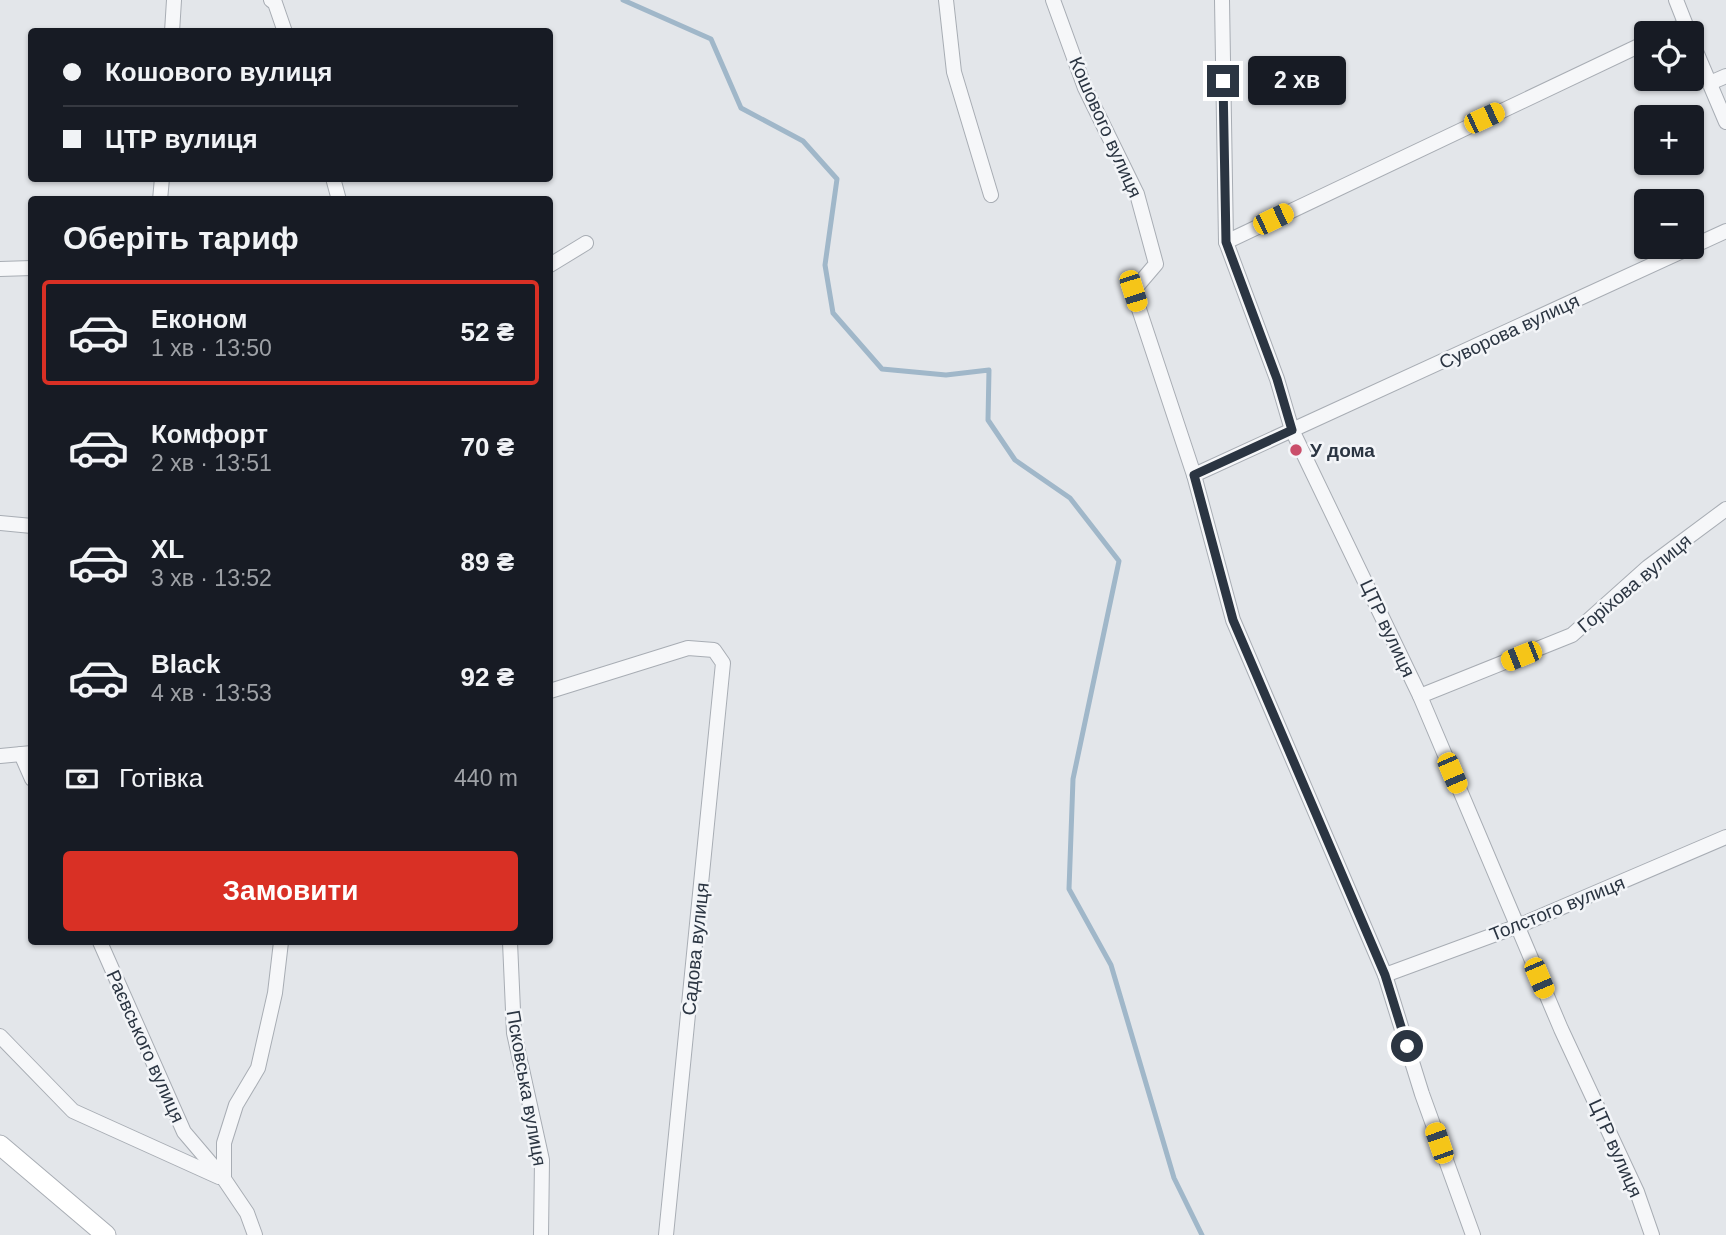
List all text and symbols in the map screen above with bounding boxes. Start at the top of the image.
map controls [1634,21,1704,259]
button: locate [1634,21,1704,91]
street label: Кошового вулиця [1065,54,1146,201]
callout: 2 хв [1248,56,1346,106]
text: Кошового вулиця [105,57,333,87]
route end [1207,65,1239,97]
text: 2 хв [1274,67,1320,93]
car [1461,100,1508,136]
button: + [1634,105,1704,175]
text: ЦТР вулиця [105,124,258,154]
button: − [1634,189,1704,259]
car [1250,200,1297,238]
text: Оберіть тариф [63,220,299,256]
car [1117,268,1150,314]
street label: Суворова вулиця [1436,290,1583,373]
icon: car [67,301,130,364]
text: Економ [151,304,247,334]
text: 52 ₴ [461,317,514,347]
text: 1 хв · 13:50 [151,335,272,361]
icon: car [67,416,130,479]
text: Комфорт [151,419,268,449]
text: 70 ₴ [461,432,514,462]
place label: У дома [1310,440,1375,461]
marker: У дома [1288,442,1304,458]
text: 2 хв · 13:51 [151,450,272,476]
street label: Горіхова вулиця [1573,530,1695,637]
icon: car [67,531,130,594]
text: XL [151,534,184,564]
text: 89 ₴ [461,547,514,577]
text: 3 хв · 13:52 [151,565,272,591]
street label: ЦТР вулиця [1356,576,1419,680]
car [1498,638,1545,674]
icon: car [67,646,130,709]
text: Black [151,649,220,679]
text: 92 ₴ [461,662,514,692]
text: 4 хв · 13:53 [151,680,272,706]
car [1435,750,1470,796]
icon: cash [63,760,101,798]
text: Готівка [119,763,203,793]
text: 440 m [454,765,518,791]
button: Замовити [63,851,518,931]
street label: Толстого вулиця [1487,872,1628,945]
street label: Садова вулиця [678,882,713,1017]
car [1522,955,1557,1001]
street label: Раєвського вулиця [102,967,189,1126]
street label: Псковська вулиця [502,1009,551,1168]
route start [1391,1030,1423,1062]
street label: ЦТР вулиця [1585,1096,1647,1201]
car [1423,1120,1456,1166]

